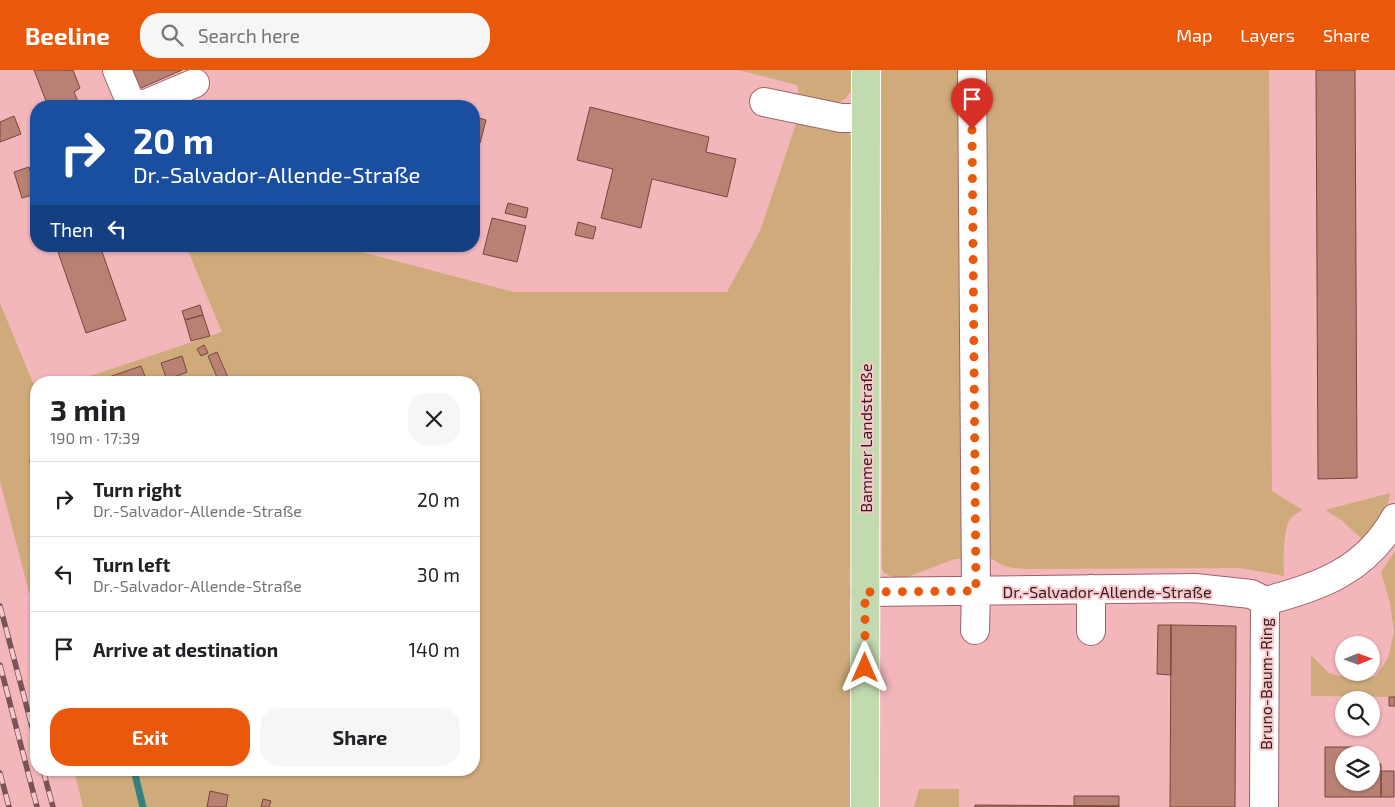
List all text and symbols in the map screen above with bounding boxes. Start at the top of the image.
search box [140,13,490,58]
text: Beeline [25,21,110,50]
icon: search [158,21,186,49]
text: Search here [198,24,300,47]
text: Map [1176,24,1212,46]
text: Layers [1240,24,1295,46]
text: Share [1323,24,1370,46]
pin [951,78,993,129]
icon: arrive [958,85,986,113]
text: 20 m [133,119,214,161]
icon: right [50,120,115,185]
text: Dr.-Salvador-Allende-Straße [133,161,420,187]
icon: left [103,215,131,243]
text: Then [50,218,93,241]
street label: Bammer Landstraße [856,363,875,513]
text: 3 min [50,391,126,427]
button: close [408,393,460,445]
text: 190 m · 17:39 [50,428,140,447]
text: Turn right [93,478,181,501]
icon: right [50,485,78,513]
text: 20 m [417,488,460,511]
text: Dr.-Salvador-Allende-Straße [93,501,302,520]
text: Turn left [93,553,170,576]
icon: left [50,560,78,588]
text: 30 m [417,563,460,586]
text: Dr.-Salvador-Allende-Straße [93,576,302,595]
street label: Dr.-Salvador-Allende-Straße [1003,582,1211,601]
street label: Bruno-Baum-Ring [1256,618,1275,750]
icon: arrive [50,635,78,663]
north arrow [1335,636,1380,681]
map controls [1335,636,1380,791]
text: Arrive at destination [93,638,278,661]
text: 140 m [408,638,460,661]
position arrow [838,641,890,693]
button: search [1335,691,1380,736]
button: Exit [50,708,250,766]
button: Share [260,708,460,766]
button: layers [1335,746,1380,791]

